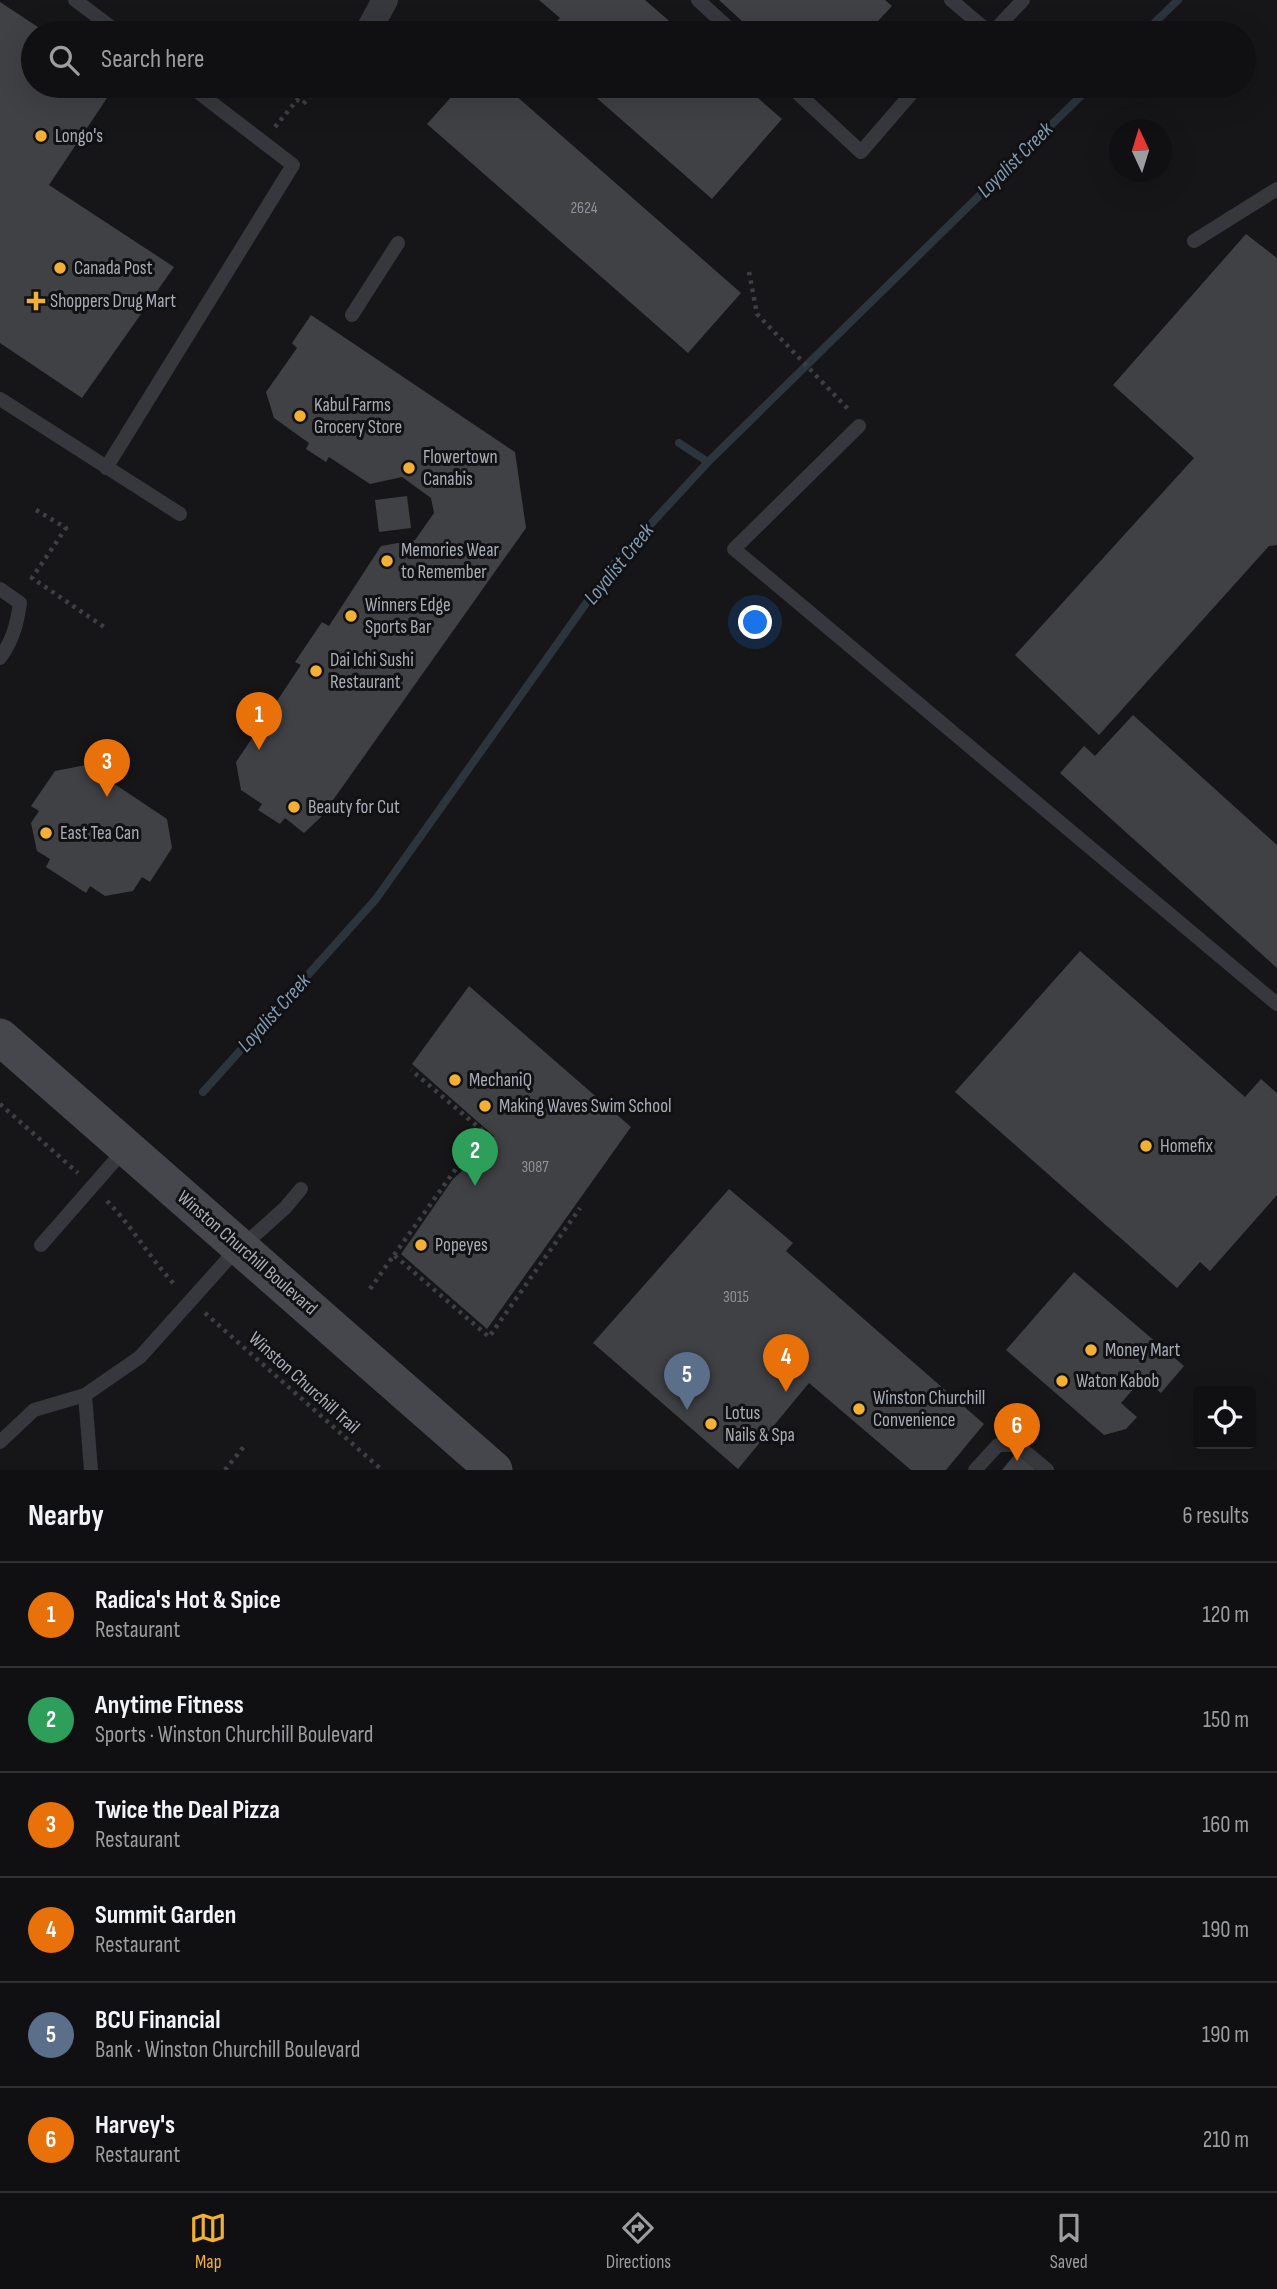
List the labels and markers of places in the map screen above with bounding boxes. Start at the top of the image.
place label: Longo's [55,125,103,148]
marker: Longo's [33,128,49,144]
place label: Canada Post [74,257,153,280]
marker: Canada Post [52,260,68,276]
place label: Shoppers Drug Mart [50,290,176,313]
marker: Shoppers Drug Mart [28,293,44,309]
place label: Kabul Farms Grocery Store [314,394,402,439]
marker: Kabul Farms Grocery Store [292,408,308,424]
place label: Flowertown Canabis [423,446,498,491]
marker: Flowertown Canabis [401,460,417,476]
place label: Memories Wear to Remember [401,539,499,584]
marker: Memories Wear to Remember [379,553,395,569]
place label: Winners Edge Sports Bar [365,594,451,639]
marker: Winners Edge Sports Bar [343,608,359,624]
place label: Dai Ichi Sushi Restaurant [330,649,414,694]
marker: Dai Ichi Sushi Restaurant [308,663,324,679]
pin: 1 [236,692,282,750]
pin: 3 [84,739,130,797]
place label: Beauty for Cut [308,796,400,819]
marker: Beauty for Cut [286,799,302,815]
place label: East Tea Can [60,822,139,845]
marker: East Tea Can [38,825,54,841]
place label: MechaniQ [469,1069,532,1092]
marker: MechaniQ [447,1072,463,1088]
place label: Making Waves Swim School [499,1095,672,1118]
marker: Making Waves Swim School [477,1098,493,1114]
pin: 2 [452,1128,498,1186]
place label: Homefix [1160,1135,1213,1158]
marker: Homefix [1138,1138,1154,1154]
place label: Popeyes [435,1234,488,1257]
marker: Popeyes [413,1237,429,1253]
pin: 4 [763,1334,809,1392]
place label: Money Mart [1105,1339,1180,1362]
marker: Money Mart [1083,1342,1099,1358]
pin: 5 [664,1352,710,1410]
place label: Waton Kabob [1076,1370,1159,1393]
marker: Waton Kabob [1054,1373,1070,1389]
place label: Winston Churchill Convenience [873,1387,985,1432]
marker: Winston Churchill Convenience [851,1401,867,1417]
place label: Lotus Nails & Spa [725,1402,795,1447]
pin: 6 [994,1403,1040,1461]
marker: Lotus Nails & Spa [703,1416,719,1432]

